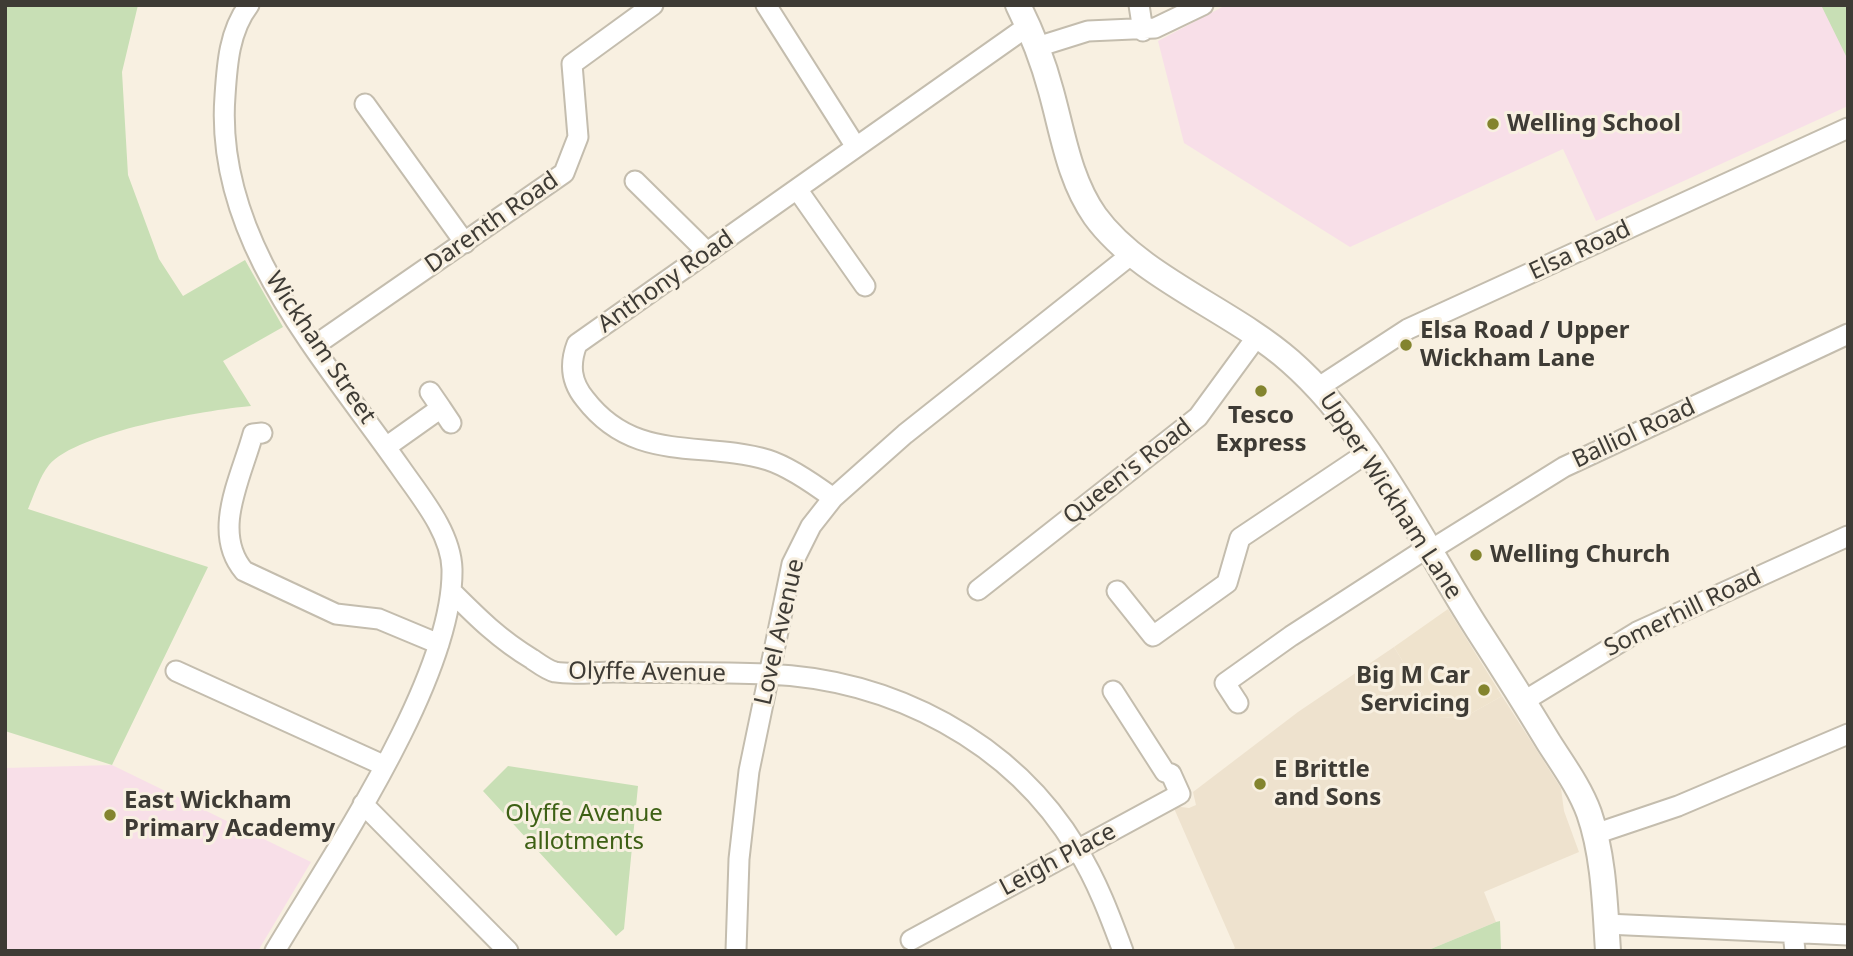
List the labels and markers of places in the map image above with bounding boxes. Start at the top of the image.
place label: Welling School [1507,110,1681,138]
marker: Welling School [1485,116,1501,132]
place label: Elsa Road / Upper Wickham Lane [1420,317,1630,373]
marker: Elsa Road / Upper Wickham Lane [1398,337,1414,353]
marker: Tesco Express [1253,383,1269,399]
place label: Tesco Express [1215,402,1307,458]
place label: Welling Church [1490,541,1670,569]
marker: Welling Church [1468,547,1484,563]
place label: Big M Car Servicing [1356,662,1470,718]
marker: Big M Car Servicing [1476,682,1492,698]
place label: E Brittle and Sons [1274,756,1381,812]
marker: E Brittle and Sons [1252,776,1268,792]
place label: East Wickham Primary Academy [124,787,335,843]
marker: East Wickham Primary Academy [102,807,118,823]

